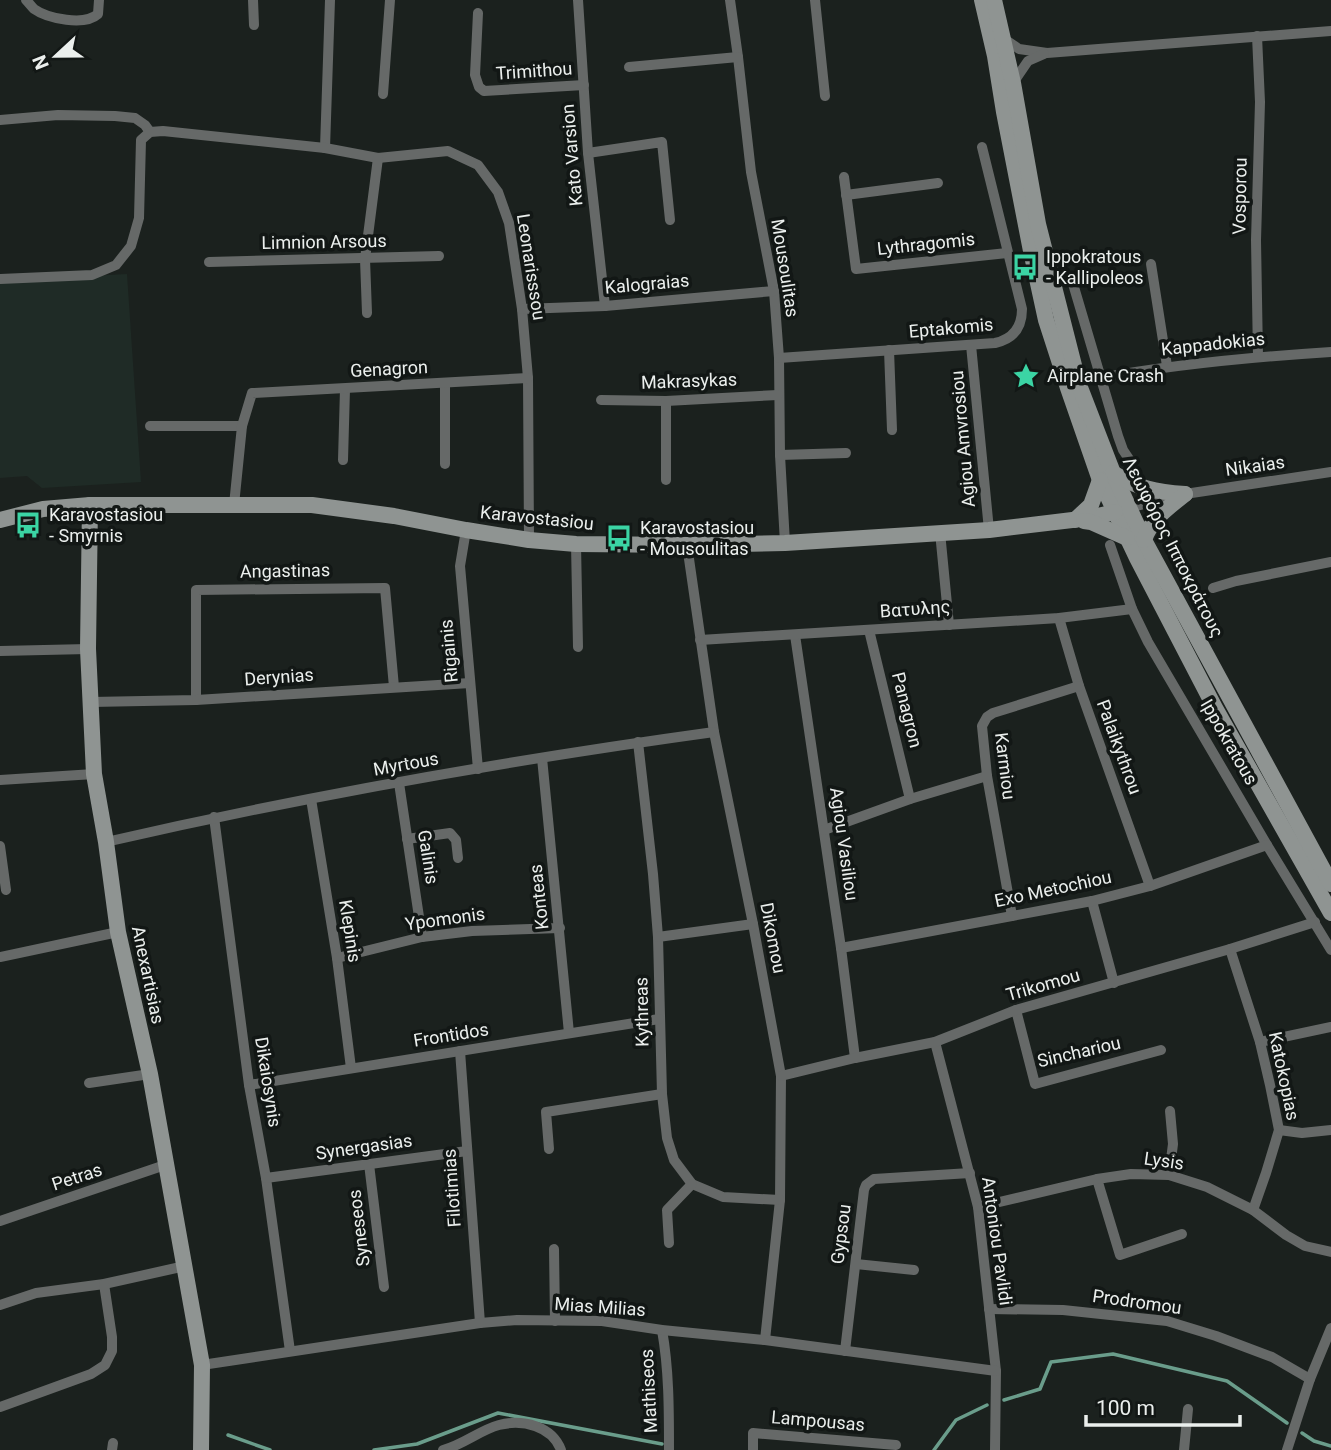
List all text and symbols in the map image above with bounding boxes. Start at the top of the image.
north arrow [21,21,91,91]
text: N [28,52,54,73]
street label: Trimithou [495,57,573,84]
street label: Kato Varsion [557,103,586,207]
street label: Vosporou [1228,157,1251,235]
street label: Leonarisssou [513,212,550,322]
street label: Mousoulitas [767,217,804,319]
street label: Lythragomis [876,228,976,259]
street label: Limnion Arsous [261,230,387,253]
place label: Ippokratous - Kallipoleos [1046,246,1144,288]
bus stop icon: Ippokratous - Kallipoleos [1010,252,1040,282]
street label: Kalograias [604,269,690,298]
street label: Eptakomis [908,313,994,342]
street label: Kappadokias [1160,328,1266,359]
street label: Genagron [350,356,428,381]
place icon: Airplane Crash [1011,361,1041,391]
place label: Airplane Crash [1047,365,1164,386]
street label: Makrasykas [641,368,737,393]
street label: Agiou Amvrosiou [946,370,979,508]
street label: Nikaias [1224,451,1286,480]
street label: Λεωφόρος Ιπποκράτους [1119,453,1228,641]
street label: Karavostasiou [479,501,595,534]
place label: Karavostasiou - Smyrnis [49,504,163,546]
bus stop icon: Karavostasiou - Smyrnis [13,510,43,540]
place label: Karavostasiou - Mousoulitas [640,517,754,559]
bus stop icon: Karavostasiou - Mousoulitas [604,523,634,553]
street label: Angastinas [240,559,330,582]
street label: Βατυλης [879,596,951,621]
street label: Rigainis [435,619,462,684]
street label: Derynias [244,664,314,689]
street label: Panagron [888,670,927,750]
street label: Ippokratous [1197,695,1262,788]
street label: Palaikythrou [1093,697,1146,797]
street label: Karmiou [991,731,1020,801]
street label: Myrtous [372,747,440,780]
street label: Agiou Vasiliou [826,786,863,902]
street label: Galinis [414,828,443,885]
street label: Konteas [525,863,552,931]
street label: Exo Metochiou [993,866,1113,911]
street label: Klepinis [335,898,366,964]
street label: Dikomou [756,901,791,975]
street label: Ypomonis [404,903,486,935]
street label: Anexartisias [128,924,169,1026]
street label: Trikomou [1003,964,1082,1005]
street label: Kythreas [630,977,653,1047]
street label: Frontidos [412,1018,490,1051]
street label: Katokopias [1265,1030,1304,1122]
street label: Sinchariou [1035,1032,1123,1071]
street label: Dikaiosynis [251,1035,286,1129]
street label: Synergasias [314,1129,414,1164]
street label: Lysis [1143,1147,1185,1174]
street label: Filotimias [438,1148,465,1228]
street label: Petras [49,1159,105,1194]
street label: Antoniou Pavlidi [978,1175,1017,1307]
street label: Syneseos [343,1189,374,1268]
street label: Gypsou [826,1203,855,1265]
street label: Prodromou [1091,1285,1183,1318]
street label: Mias Milias [554,1293,646,1320]
street label: Mathiseos [636,1348,661,1434]
scale bar [1086,1384,1240,1428]
text: 100 m [1096,1396,1155,1420]
street label: Lampousas [770,1406,866,1435]

